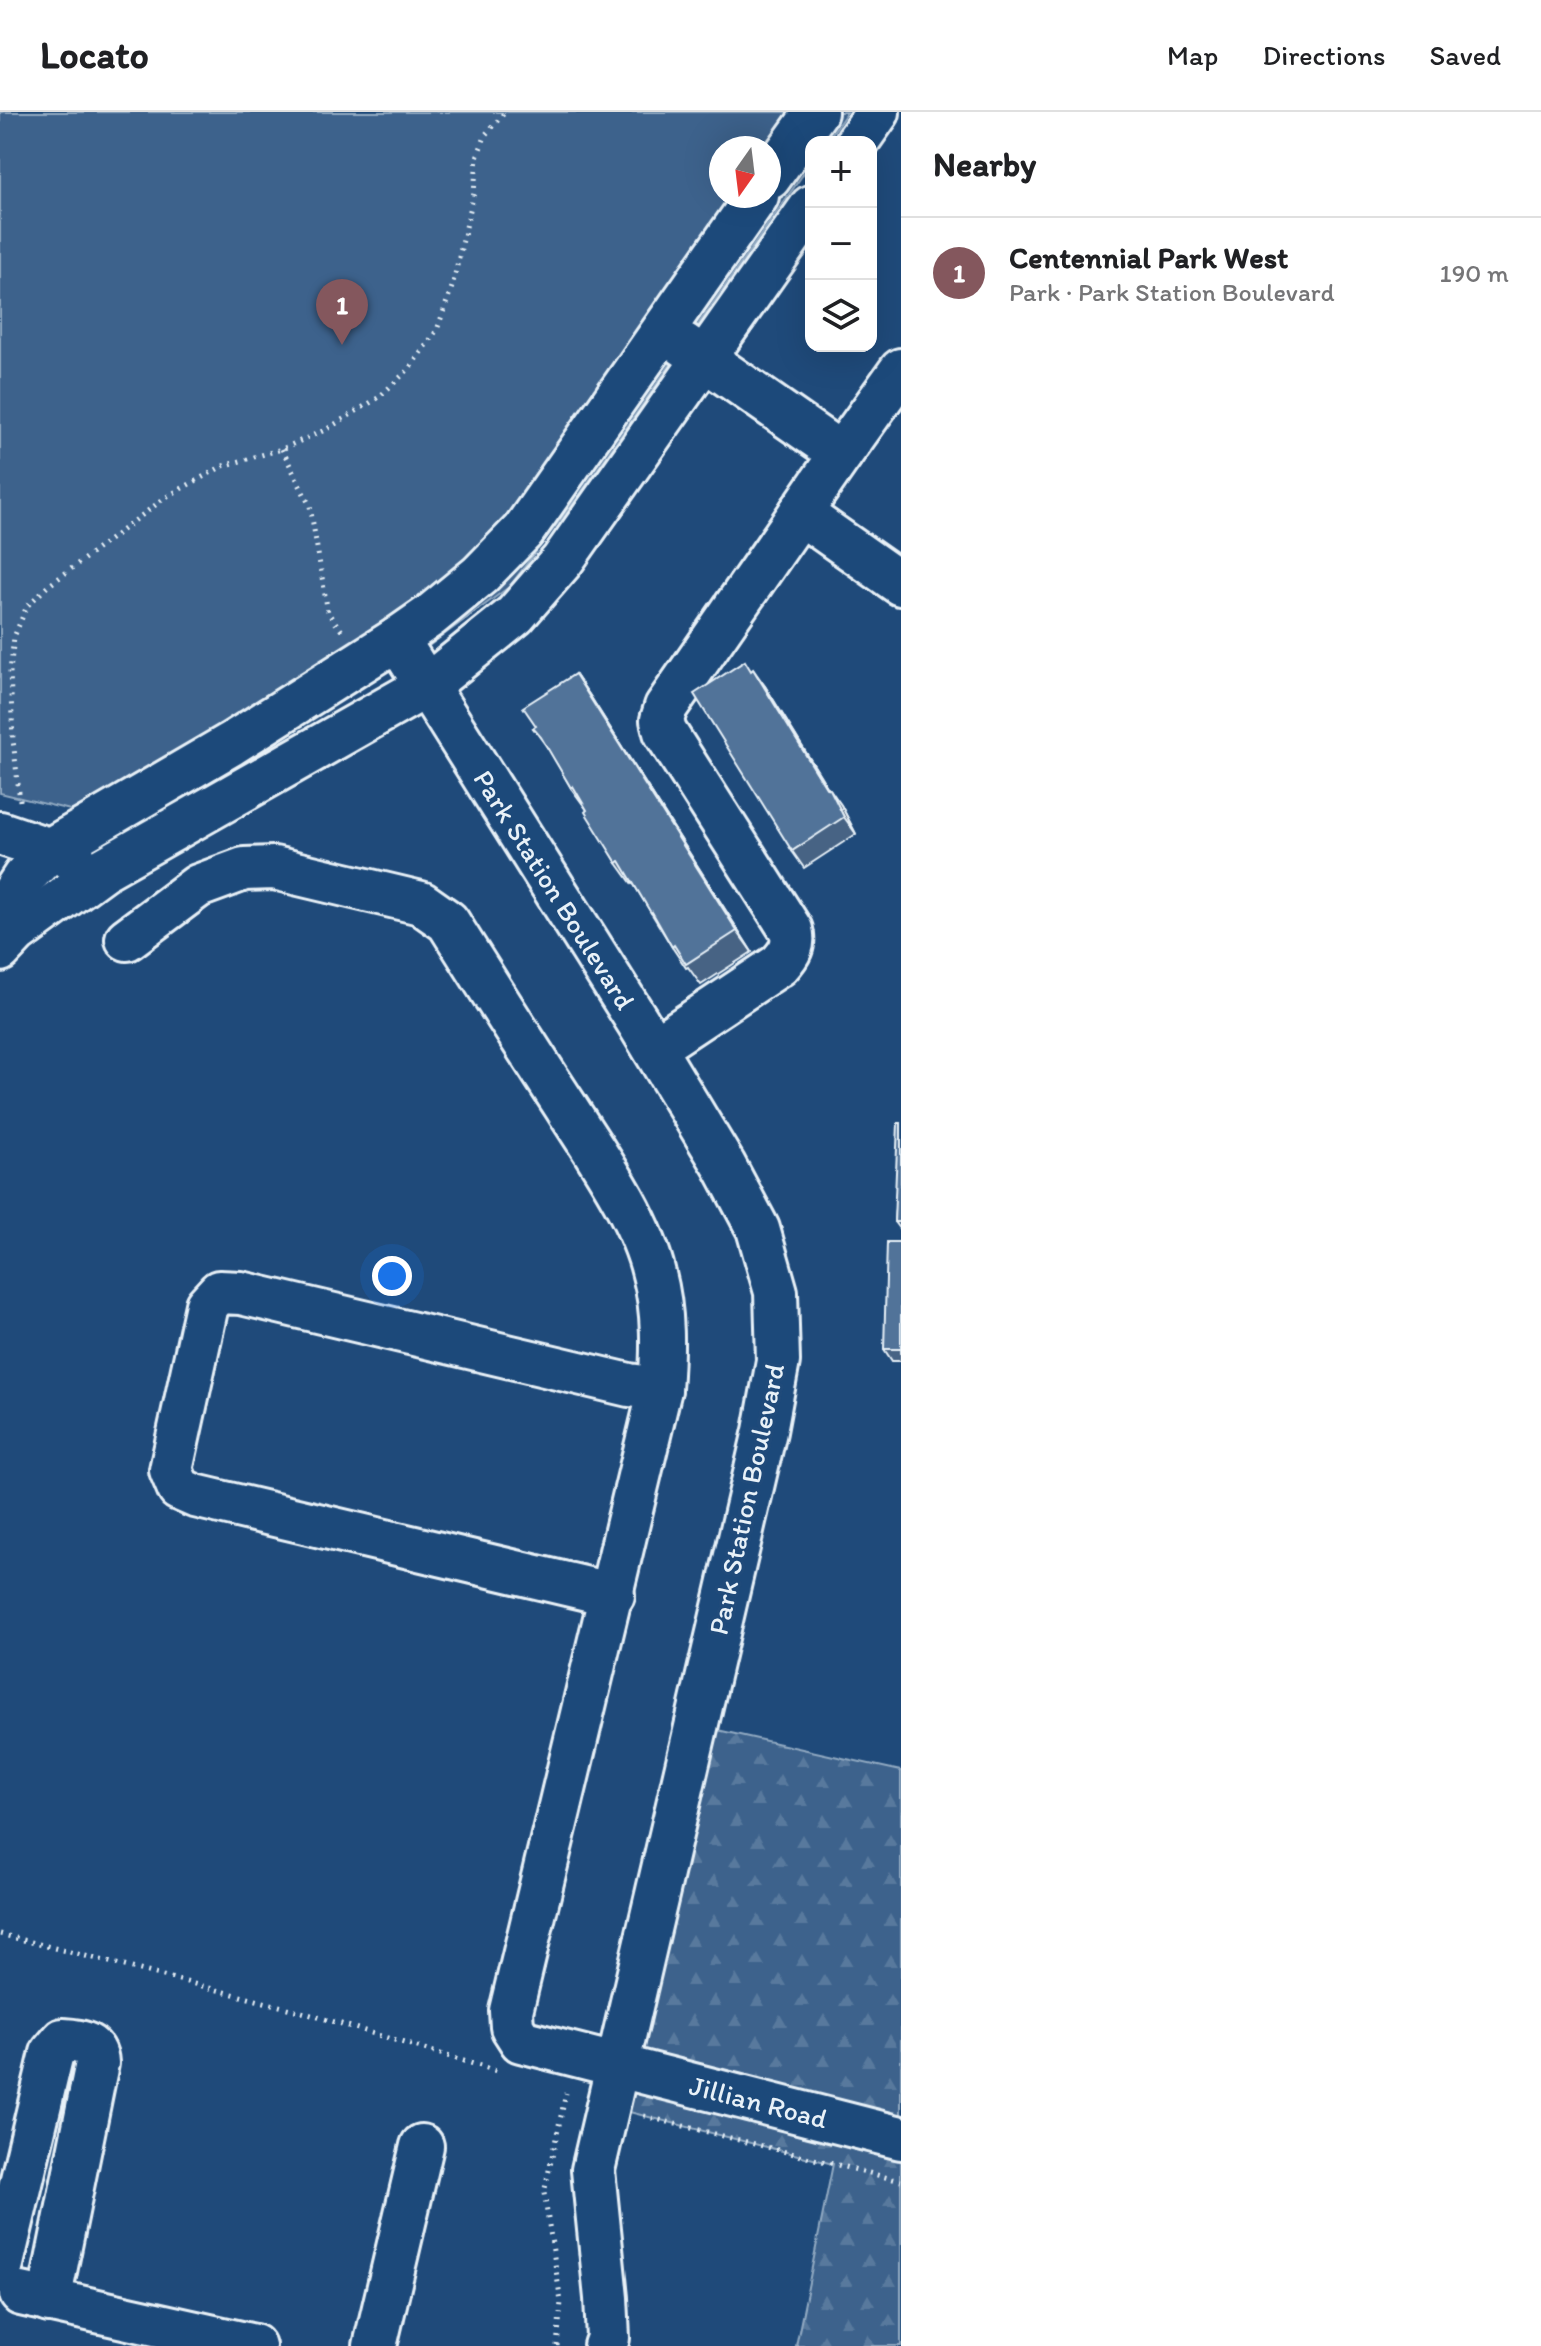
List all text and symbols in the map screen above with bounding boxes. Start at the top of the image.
text: Locato [40,32,149,78]
text: Map [1167,38,1218,72]
text: Directions [1262,38,1386,72]
text: Saved [1430,38,1501,72]
north arrow [709,136,781,208]
map controls [805,136,877,352]
button: + [805,136,877,208]
text: Nearby [933,144,1036,185]
button: − [805,208,877,280]
text: Centennial Park West [1009,239,1288,276]
text: 1 [953,257,965,289]
text: 190 m [1440,257,1509,289]
text: Park · Park Station Boulevard [1009,276,1335,308]
pin: 1 [316,279,368,345]
button: layers [805,280,877,352]
street label: Park Station Boulevard [467,763,643,1016]
your location [372,1256,412,1296]
street label: Park Station Boulevard [701,1360,791,1638]
street label: Jillian Road [686,2068,832,2136]

